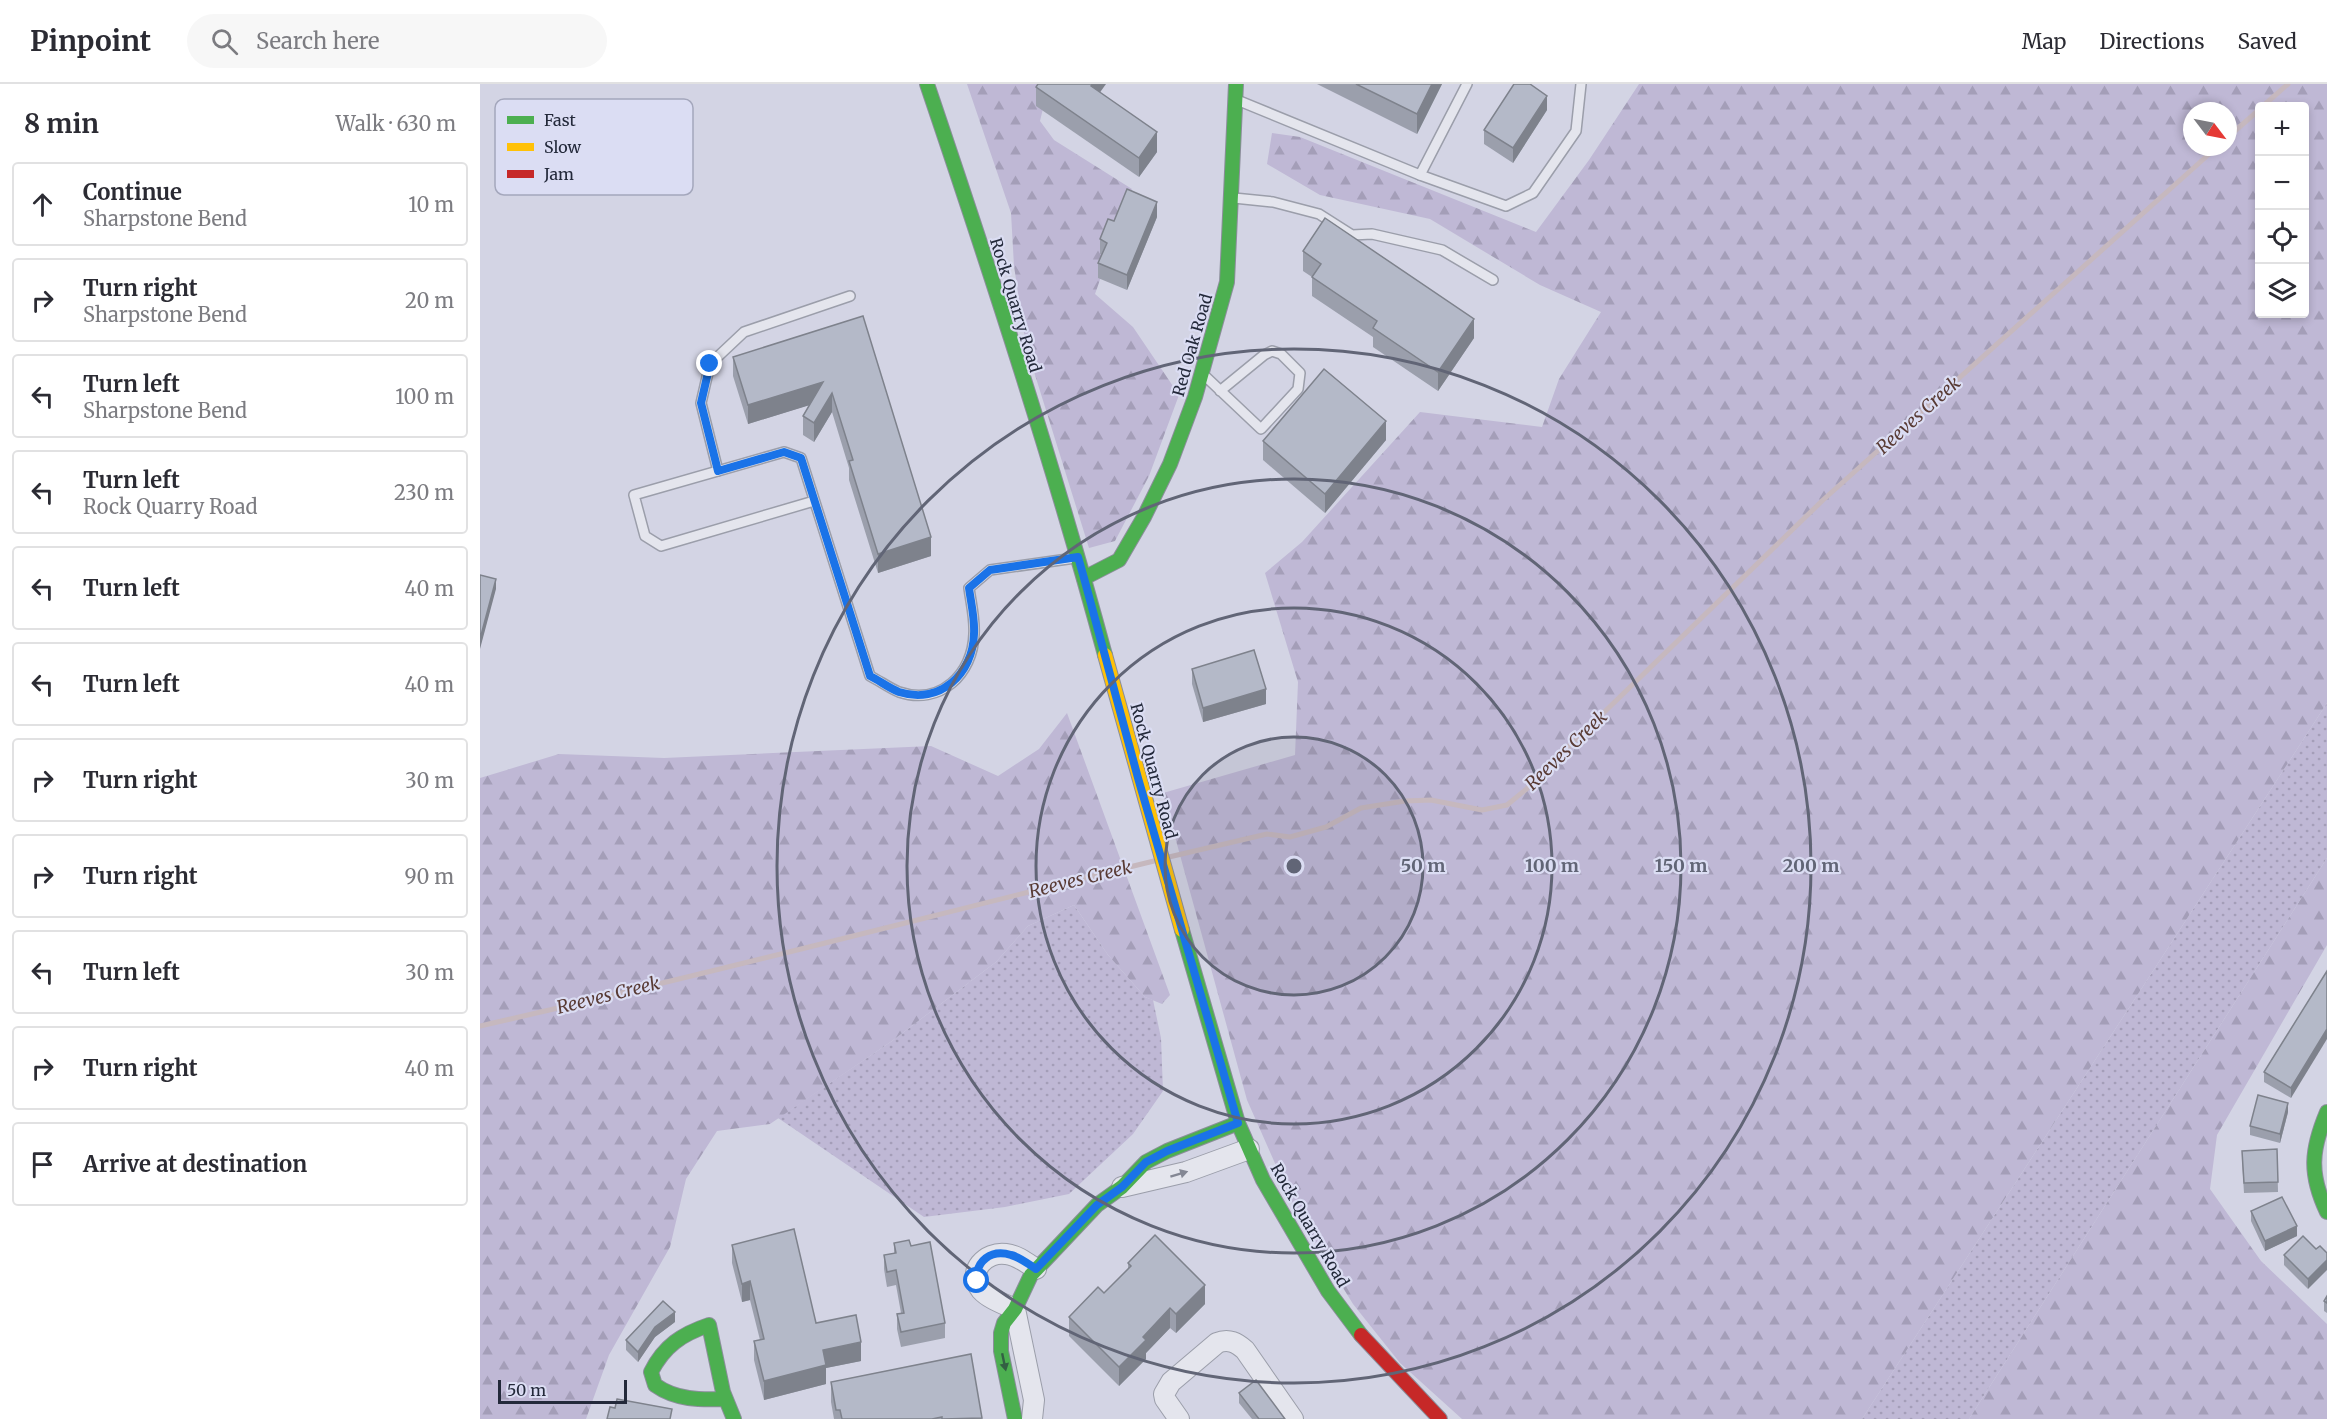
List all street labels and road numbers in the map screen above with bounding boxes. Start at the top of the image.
street label: Rock Quarry Road [986,235,1046,375]
street label: Red Oak Road [1168,291,1216,399]
street label: Rock Quarry Road [1126,701,1182,841]
street label: Rock Quarry Road [1266,1160,1354,1291]

